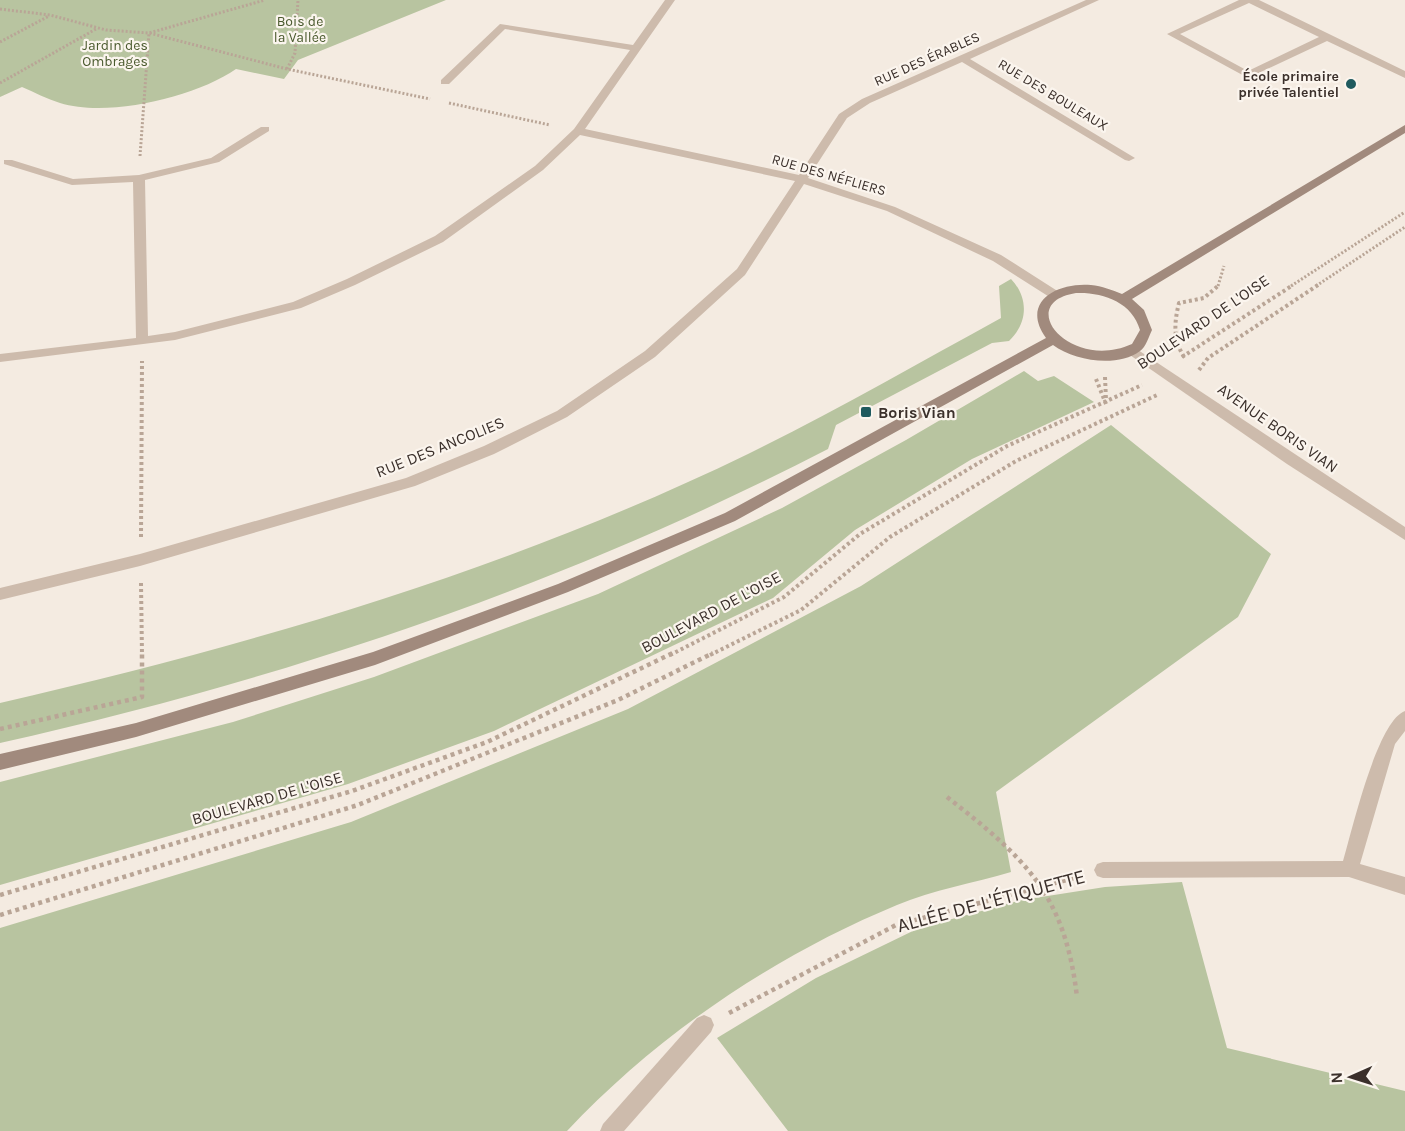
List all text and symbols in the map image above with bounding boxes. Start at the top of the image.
park label: Bois de la Vallée [274,13,326,46]
street label: RUE DES ÉRABLES [871,27,982,90]
park label: Jardin des Ombrages [82,37,148,70]
street label: RUE DES BOULEAUX [995,55,1111,135]
place label: École primaire privée Talentiel [1238,67,1339,101]
marker: École primaire privée Talentiel [1344,77,1358,91]
street label: RUE DES NÉFLIERS [770,150,888,199]
street label: BOULEVARD DE L'OISE [1133,271,1273,373]
street label: AVENUE BORIS VIAN [1214,379,1342,477]
place label: Boris Vian [878,403,956,422]
marker: Boris Vian [859,405,873,419]
street label: RUE DES ANCOLIES [373,413,507,481]
street label: BOULEVARD DE L'OISE [638,567,784,657]
street label: BOULEVARD DE L'OISE [190,767,344,829]
street label: ALLÉE DE L'ÉTIQUETTE [894,864,1088,937]
north arrow [1321,1047,1381,1107]
text: N [1327,1072,1346,1084]

